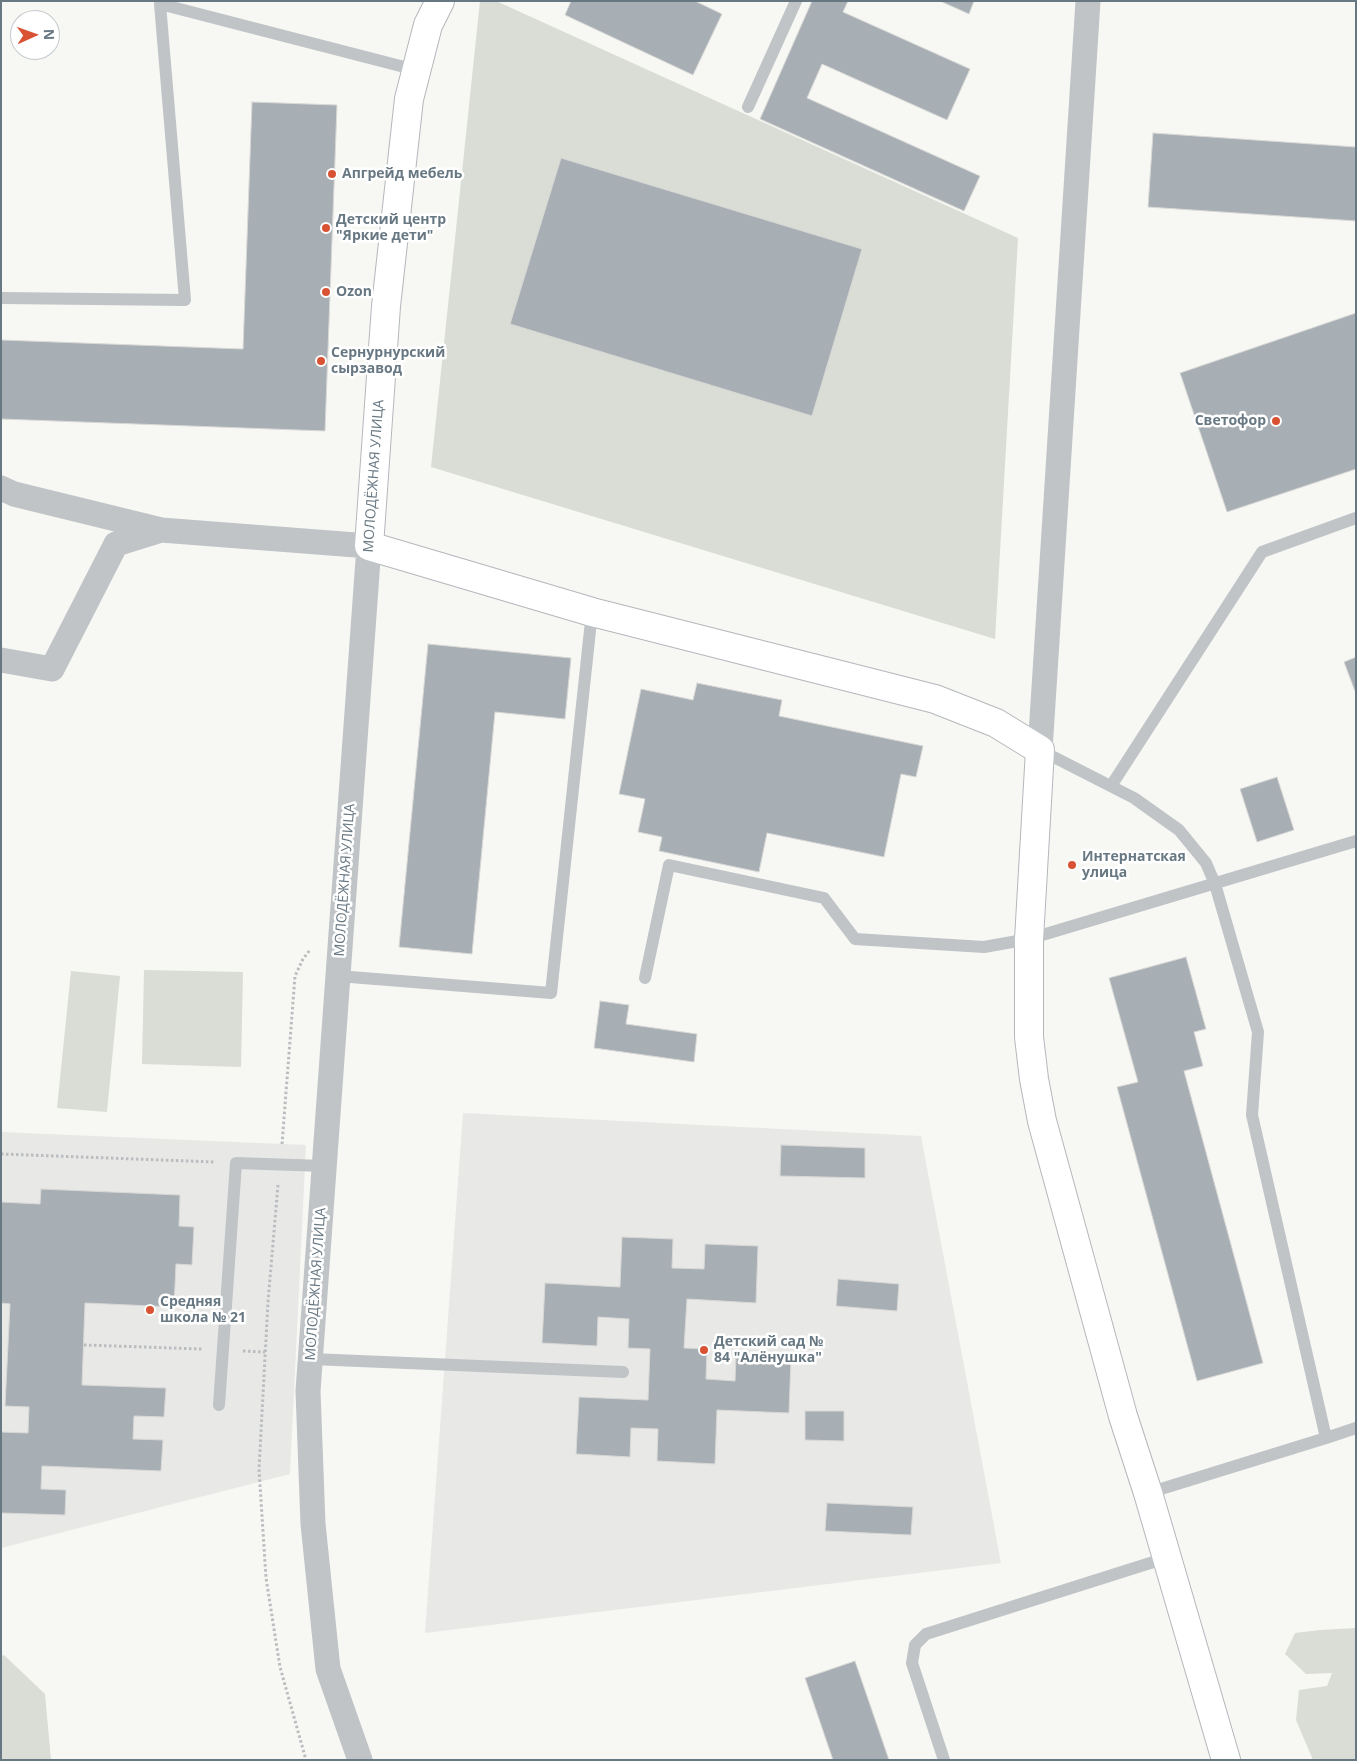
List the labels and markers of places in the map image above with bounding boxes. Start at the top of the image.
place label: Апгрейд мебель [342,166,462,182]
marker: Апгрейд мебель [326,168,338,180]
place label: Детский центр "Яркие дети" [336,212,446,244]
marker: Детский центр "Яркие дети" [320,222,332,234]
place label: Ozon [336,284,372,300]
marker: Ozon [320,286,332,298]
place label: Сернурнурский сырзавод [331,345,445,378]
marker: Сернурнурский сырзавод [315,355,327,367]
place label: Светофор [1195,413,1266,429]
marker: Светофор [1270,415,1282,427]
place label: Интернатская улица [1082,849,1186,882]
marker: Интернатская улица [1066,859,1078,871]
place label: Средняя школа № 21 [160,1294,246,1326]
marker: Средняя школа № 21 [144,1304,156,1316]
place label: Детский сад № 84 "Алёнушка" [714,1334,823,1366]
marker: Детский сад № 84 "Алёнушка" [698,1344,710,1356]

